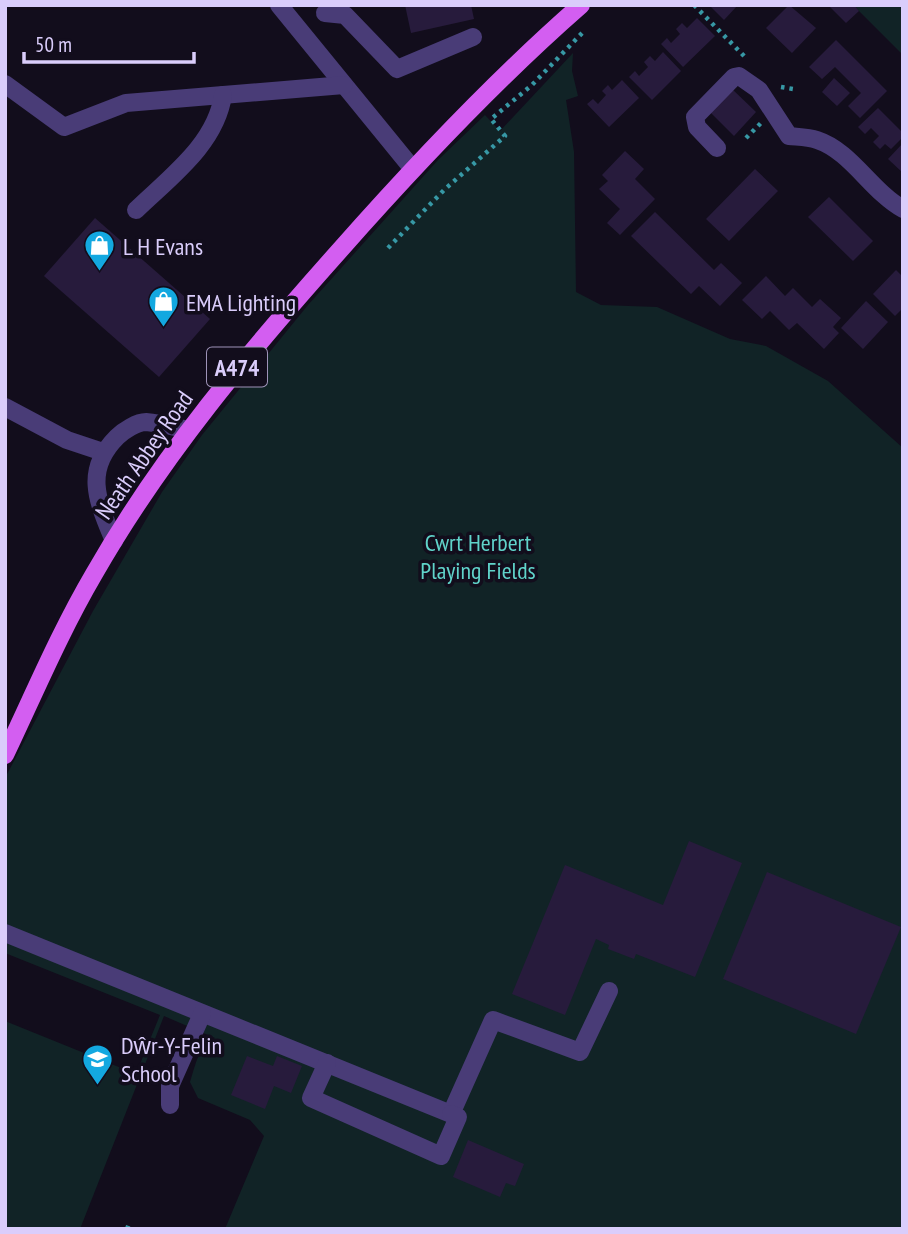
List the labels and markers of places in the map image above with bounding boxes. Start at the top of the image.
shop icon: L H Evans [83,229,117,273]
place label: L H Evans [123,231,203,262]
shop icon: EMA Lighting [146,285,180,329]
place label: EMA Lighting [186,287,296,318]
place label: Dŵr-Y-Felin School [121,1030,222,1089]
school or university icon: Dŵr-Y-Felin School [81,1042,115,1086]

